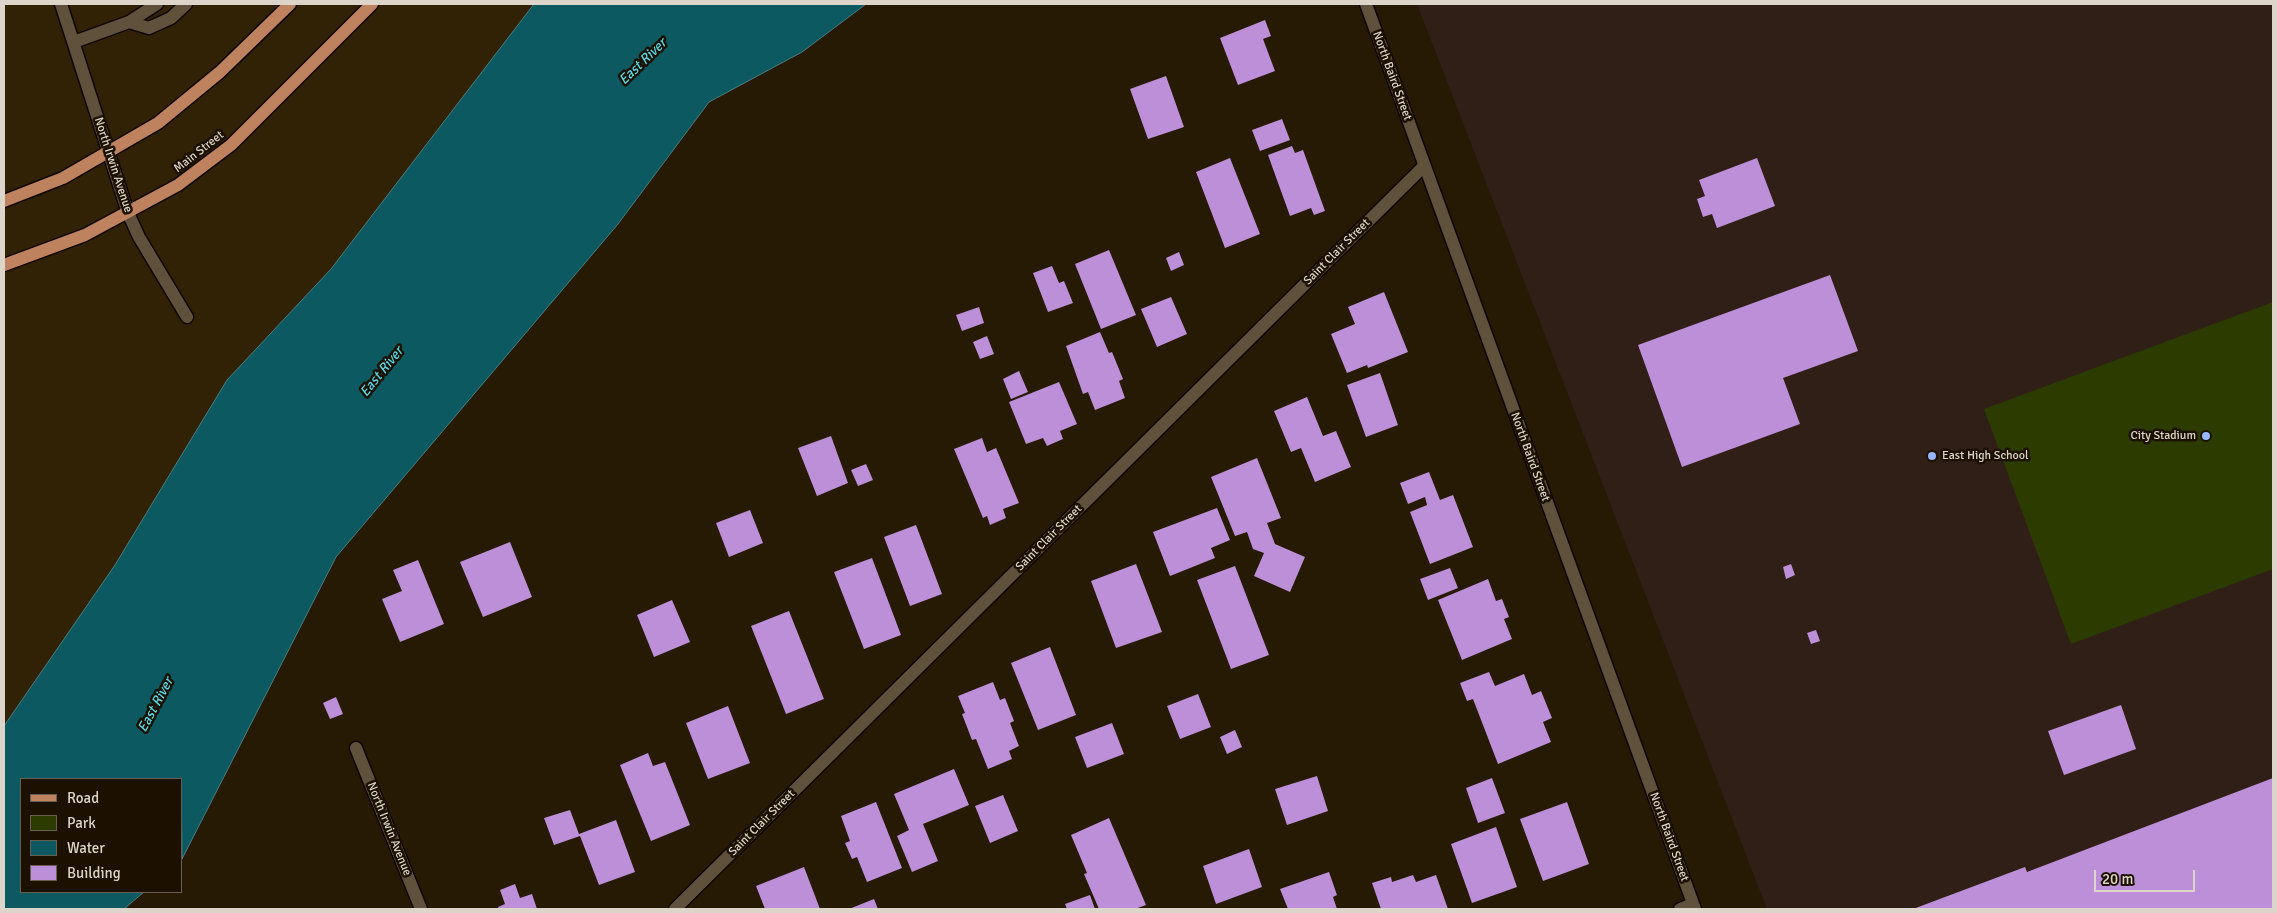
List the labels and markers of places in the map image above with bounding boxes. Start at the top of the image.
place label: City Stadium [2130,429,2196,443]
marker: City Stadium [2200,430,2212,442]
place label: East High School [1942,449,2029,463]
marker: East High School [1926,450,1938,462]

